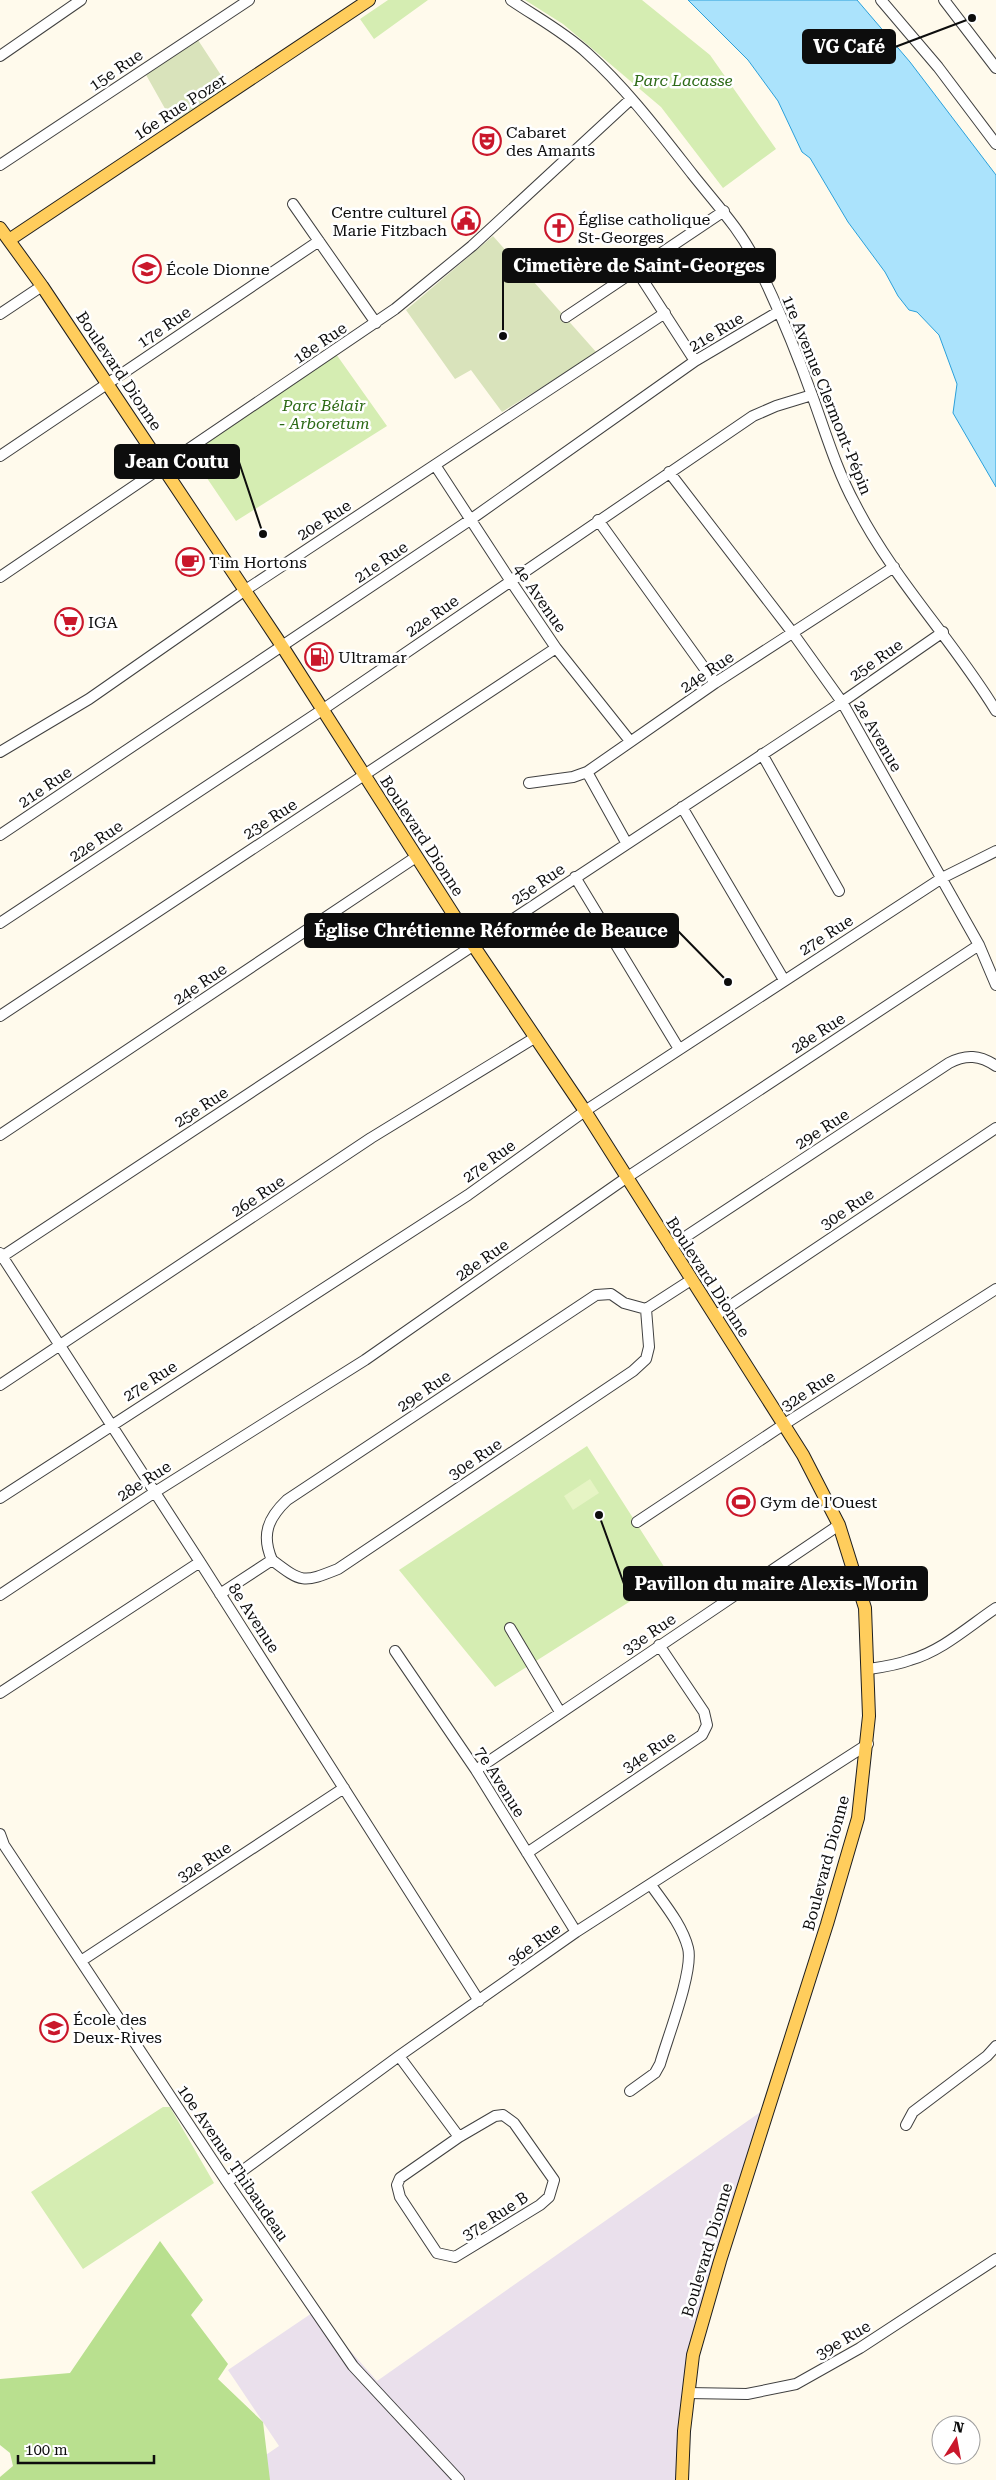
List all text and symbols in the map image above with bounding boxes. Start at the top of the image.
callout: VG Café [803,30,895,63]
text: VG Café [813,36,885,57]
street label: 15e Rue [86,45,146,95]
street label: 16e Rue Pozer [130,70,230,144]
park label: Parc Lacasse [632,71,733,90]
place label: Cabaret des Amants [506,123,595,160]
theatre icon: Cabaret des Amants [472,126,502,156]
place label: Centre culturel Marie Fitzbach [331,203,447,240]
public building icon: Centre culturel Marie Fitzbach [451,206,481,236]
place label: Église catholique St-Georges [578,210,711,247]
church icon: Église catholique St-Georges [544,213,574,243]
callout: Cimetière de Saint-Georges [503,249,775,282]
school or university icon: École Dionne [132,254,162,284]
text: Cimetière de Saint-Georges [513,255,765,276]
place label: École Dionne [166,260,270,279]
street label: 1re Avenue Clermont-Pépin [778,292,876,498]
street label: 17e Rue [134,302,194,352]
street label: Boulevard Dionne [72,308,166,434]
street label: 21e Rue [685,308,747,356]
street label: 18e Rue [290,318,350,368]
park label: Parc Bélair - Arboretum [278,396,370,433]
callout: Jean Coutu [115,445,239,478]
text: Jean Coutu [125,451,229,472]
street label: 20e Rue [294,495,355,544]
street label: 21e Rue [351,537,411,587]
cafe icon: Tim Hortons [175,547,205,577]
place label: Tim Hortons [209,553,307,572]
street label: 4e Avenue [510,560,571,636]
street label: 22e Rue [402,591,462,641]
supermarket icon: IGA [54,607,84,637]
place label: IGA [88,613,119,632]
street label: 25e Rue [846,635,906,685]
fuel station icon: Ultramar [304,642,334,672]
street label: 24e Rue [677,647,737,697]
place label: Ultramar [338,648,407,667]
street label: 2e Avenue [850,697,906,775]
street label: 21e Rue [15,762,75,812]
street label: Boulevard Dionne [376,772,468,900]
street label: 23e Rue [240,794,301,843]
street label: 22e Rue [66,816,126,866]
street label: 25e Rue [508,859,568,909]
street label: 27e Rue [796,910,857,959]
callout: Église Chrétienne Réformée de Beauce [305,914,678,947]
text: Église Chrétienne Réformée de Beauce [314,919,668,941]
street label: 24e Rue [170,959,230,1009]
street label: 28e Rue [788,1008,849,1057]
street label: 25e Rue [171,1082,232,1131]
street label: 29e Rue [792,1104,853,1153]
street label: 27e Rue [459,1135,519,1186]
street label: 26e Rue [228,1171,288,1221]
street label: 30e Rue [817,1184,877,1234]
street label: Boulevard Dionne [662,1213,754,1341]
street label: 28e Rue [452,1235,512,1285]
street label: 27e Rue [120,1356,181,1405]
street label: 29e Rue [394,1366,454,1416]
street label: 32e Rue [778,1366,839,1415]
street label: 30e Rue [445,1434,505,1484]
street label: 28e Rue [114,1456,175,1505]
sports icon: Gym de l'Ouest [726,1487,756,1517]
place label: Gym de l'Ouest [760,1493,877,1512]
callout: Pavillon du maire Alexis-Morin [624,1567,927,1600]
text: Pavillon du maire Alexis-Morin [634,1573,918,1594]
street label: 8e Avenue [224,1580,284,1657]
street label: 33e Rue [619,1609,679,1659]
street label: 34e Rue [619,1727,679,1777]
street label: 7e Avenue [471,1743,529,1821]
street label: Boulevard Dionne [799,1793,853,1933]
street label: 32e Rue [174,1837,235,1886]
street label: 36e Rue [504,1918,564,1969]
place label: École des Deux-Rives [73,2010,162,2047]
school or university icon: École des Deux-Rives [39,2013,69,2043]
street label: 10e Avenue Thibaudeau [174,2081,292,2245]
street label: Boulevard Dionne [678,2180,736,2319]
street label: 37e Rue B [458,2188,532,2244]
street label: 39e Rue [812,2316,874,2364]
north arrow [931,2415,981,2465]
text: N [952,2418,966,2436]
scale bar [18,2432,154,2464]
text: 100 m [25,2441,68,2459]

